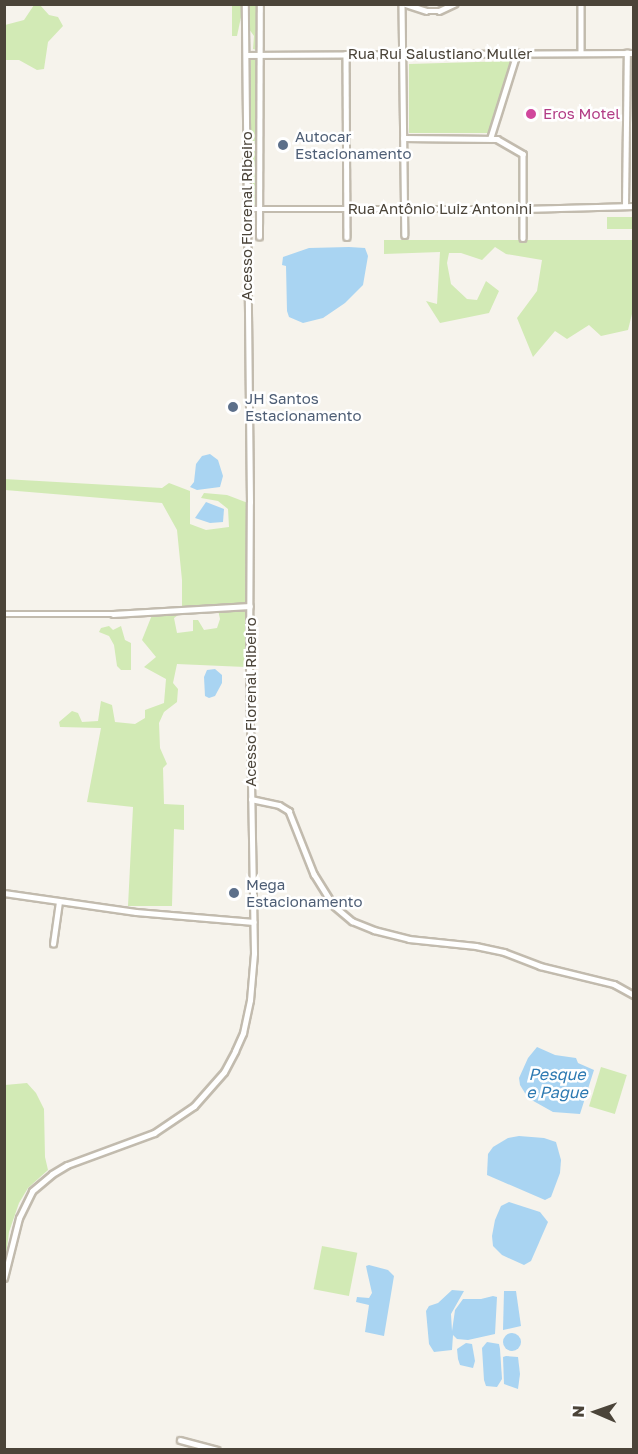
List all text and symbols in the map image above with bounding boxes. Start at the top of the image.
street label: Rua Rui Salustiano Muller [348,45,532,63]
place label: Eros Motel [543,105,620,123]
marker: Eros Motel [524,107,538,121]
place label: Autocar Estacionamento [295,127,412,162]
street label: Acesso Florenal Ribeiro [238,131,256,301]
marker: Autocar Estacionamento [276,138,290,152]
street label: Rua Antônio Luiz Antonini [348,200,532,218]
place label: JH Santos Estacionamento [245,389,362,424]
marker: JH Santos Estacionamento [226,400,240,414]
street label: Acesso Florenal Ribeiro [242,617,260,787]
place label: Mega Estacionamento [246,875,363,910]
marker: Mega Estacionamento [227,886,241,900]
water label: Pesque e Pague [526,1064,588,1102]
north arrow [566,1382,626,1442]
text: N [568,1405,588,1418]

